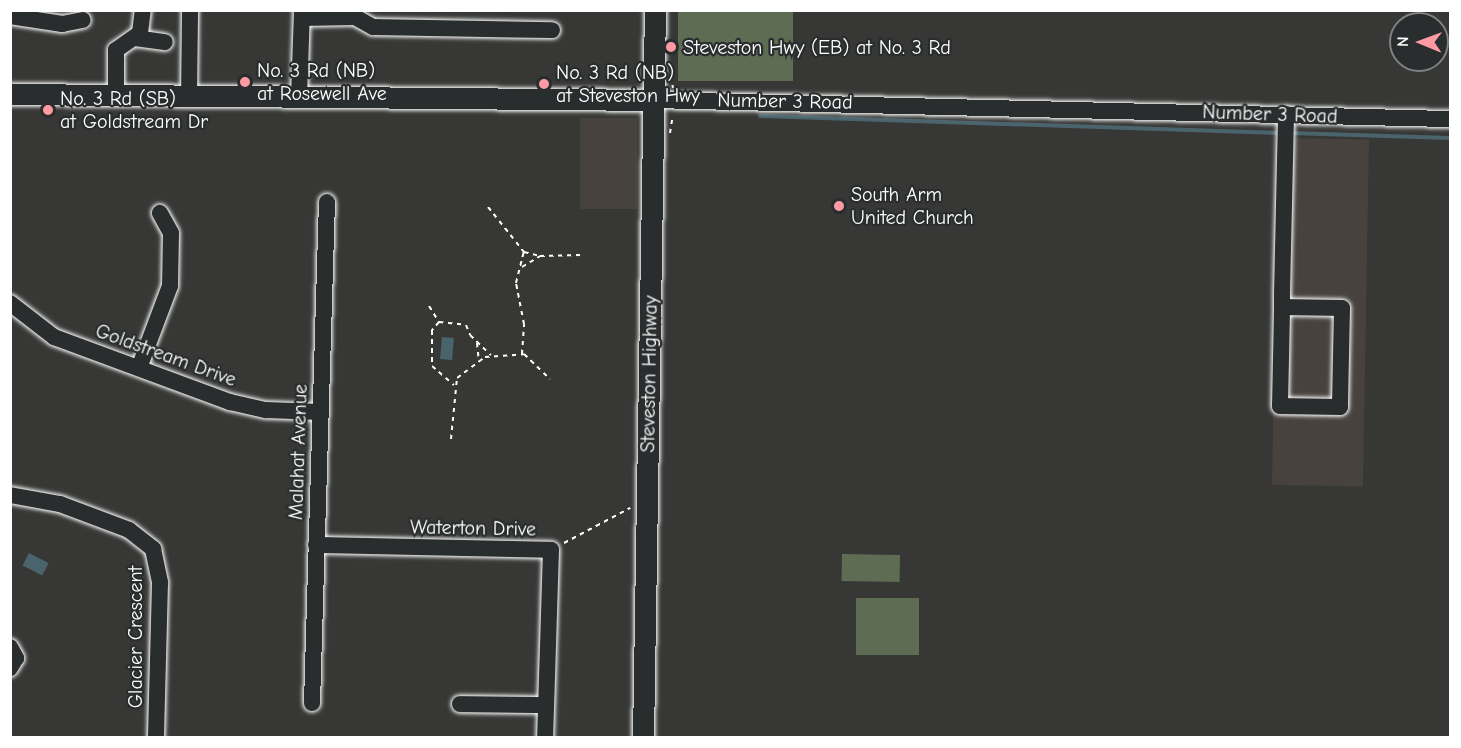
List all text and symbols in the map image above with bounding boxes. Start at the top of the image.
north arrow [1389,12,1449,72]
place label: Steveston Hwy (EB) at No. 3 Rd [683,35,951,59]
text: N [1394,36,1412,47]
marker: Steveston Hwy (EB) at No. 3 Rd [664,40,678,54]
place label: No. 3 Rd (NB) at Rosewell Ave [257,58,387,105]
place label: No. 3 Rd (NB) at Steveston Hwy [556,60,700,107]
marker: No. 3 Rd (NB) at Rosewell Ave [238,75,252,89]
marker: No. 3 Rd (NB) at Steveston Hwy [537,77,551,91]
place label: No. 3 Rd (SB) at Goldstream Dr [60,86,208,133]
street label: Number 3 Road [717,88,853,114]
street label: Number 3 Road [1202,100,1338,128]
marker: No. 3 Rd (SB) at Goldstream Dr [41,103,55,117]
place label: South Arm United Church [851,183,974,230]
marker: South Arm United Church [832,199,846,213]
street label: Steveston Highway [636,295,662,453]
street label: Goldstream Drive [92,318,240,392]
street label: Malahat Avenue [284,384,312,520]
street label: Waterton Drive [410,515,536,541]
street label: Glacier Crescent [123,566,147,708]

